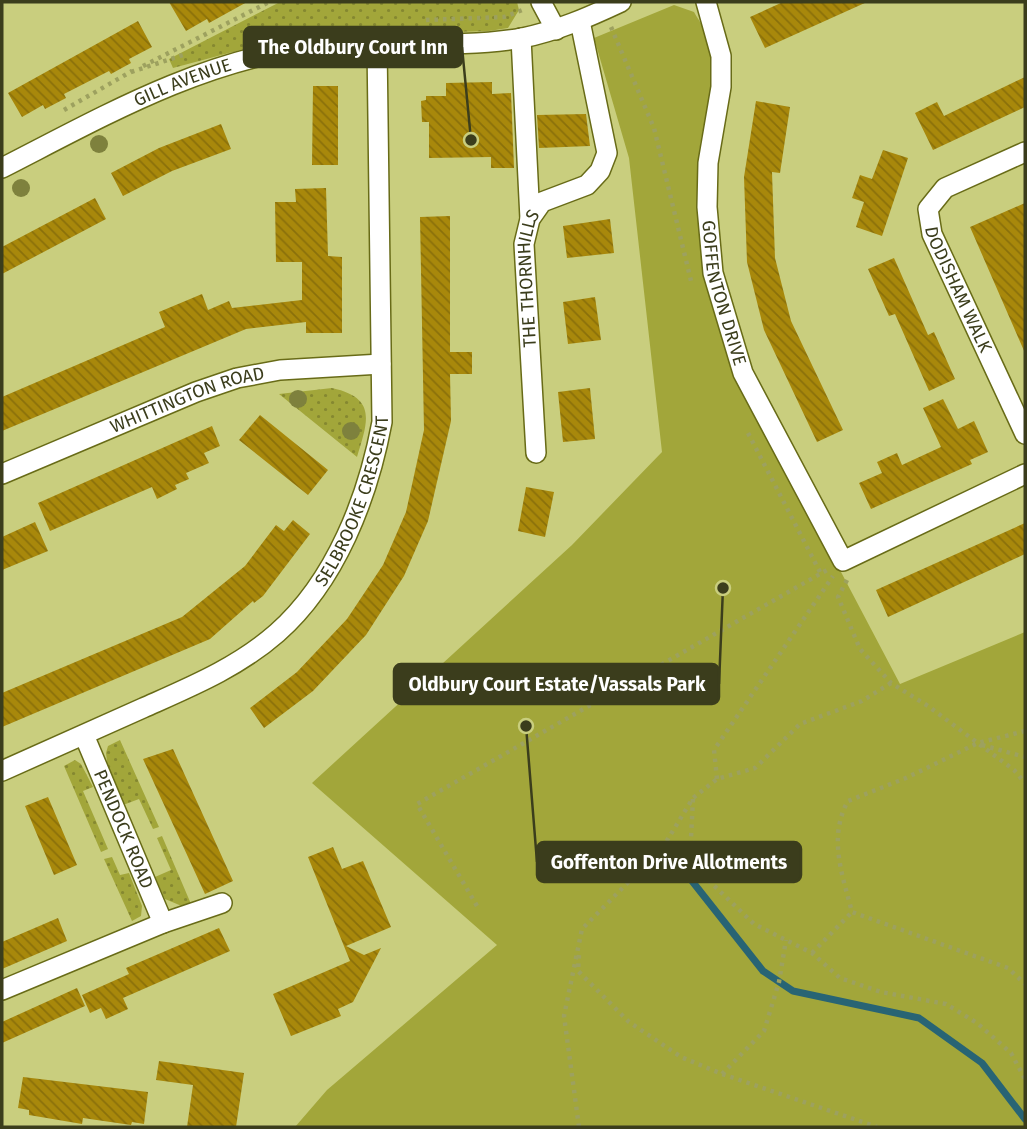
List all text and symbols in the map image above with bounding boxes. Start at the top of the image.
callout: The Oldbury Court Inn [244,27,462,67]
text: The Oldbury Court Inn [258,36,448,59]
street label: GILL AVENUE [130,54,234,111]
street label: THE THORNHILLS [513,205,544,348]
street label: GOFFENTON DRIVE [697,219,751,368]
street label: DODISHAM WALK [920,225,997,356]
street label: WHITTINGTON ROAD [107,362,266,438]
street label: SELBROOKE CRESCENT [310,415,393,590]
callout: Oldbury Court Estate/Vassals Park [394,664,719,704]
text: Oldbury Court Estate/Vassals Park [409,673,706,696]
street label: PENDOCK ROAD [89,766,158,892]
callout: Goffenton Drive Allotments [537,842,801,882]
text: Goffenton Drive Allotments [551,851,787,874]

